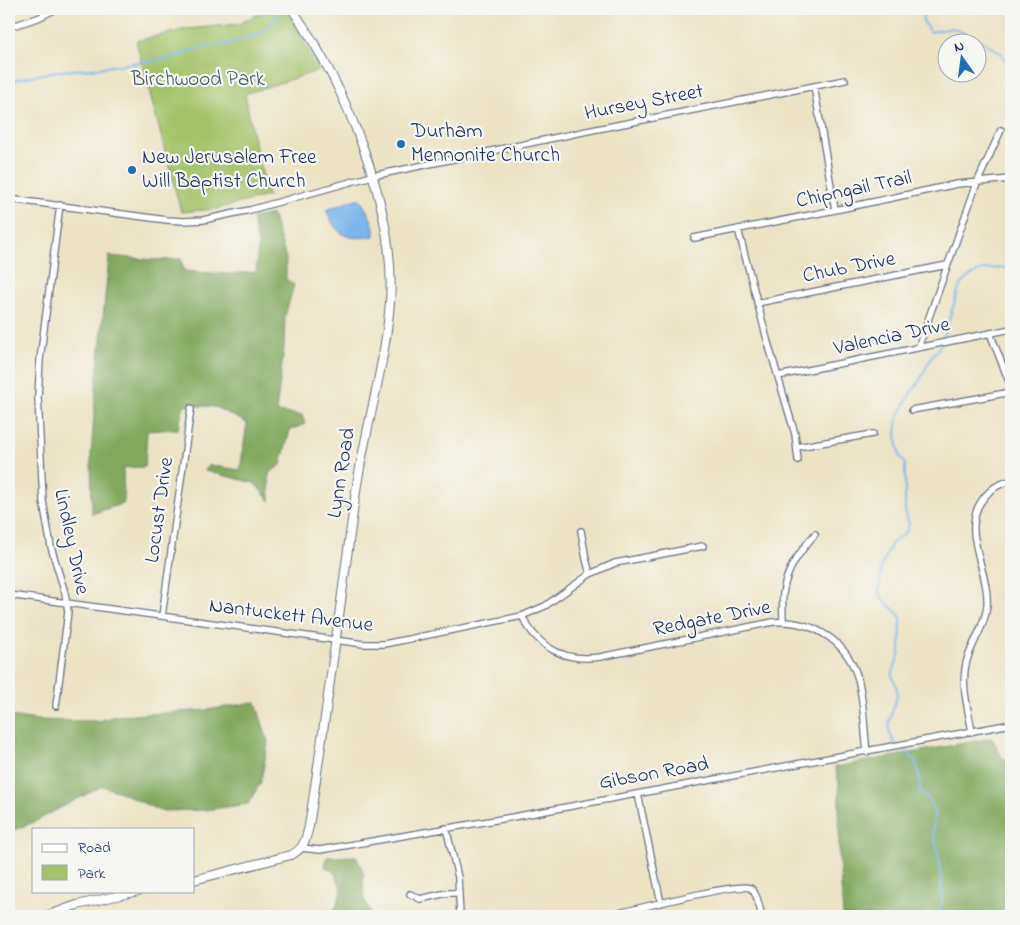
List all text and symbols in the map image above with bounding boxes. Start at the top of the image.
north arrow [938,32,988,82]
text: N [952,36,966,58]
park label: Birchwood Park [130,65,266,95]
street label: Hursey Street [582,77,706,131]
place label: Durham Mennonite Church [410,117,560,171]
marker: Durham Mennonite Church [395,138,407,150]
place label: New Jerusalem Free Will Baptist Church [142,143,317,197]
street label: Chipngail Trail [793,163,915,219]
marker: New Jerusalem Free Will Baptist Church [126,164,138,176]
street label: Chub Drive [800,244,898,292]
street label: Valencia Drive [830,310,953,364]
street label: Lynn Road [320,425,366,521]
street label: Locust Drive [138,454,182,565]
street label: Lindley Drive [43,486,97,599]
street label: Nantuckett Avenue [207,591,375,641]
street label: Redgate Drive [651,593,774,647]
street label: Gibson Road [597,750,711,798]
legend [32,828,195,892]
text: Road [78,837,111,859]
text: Park [78,863,106,885]

